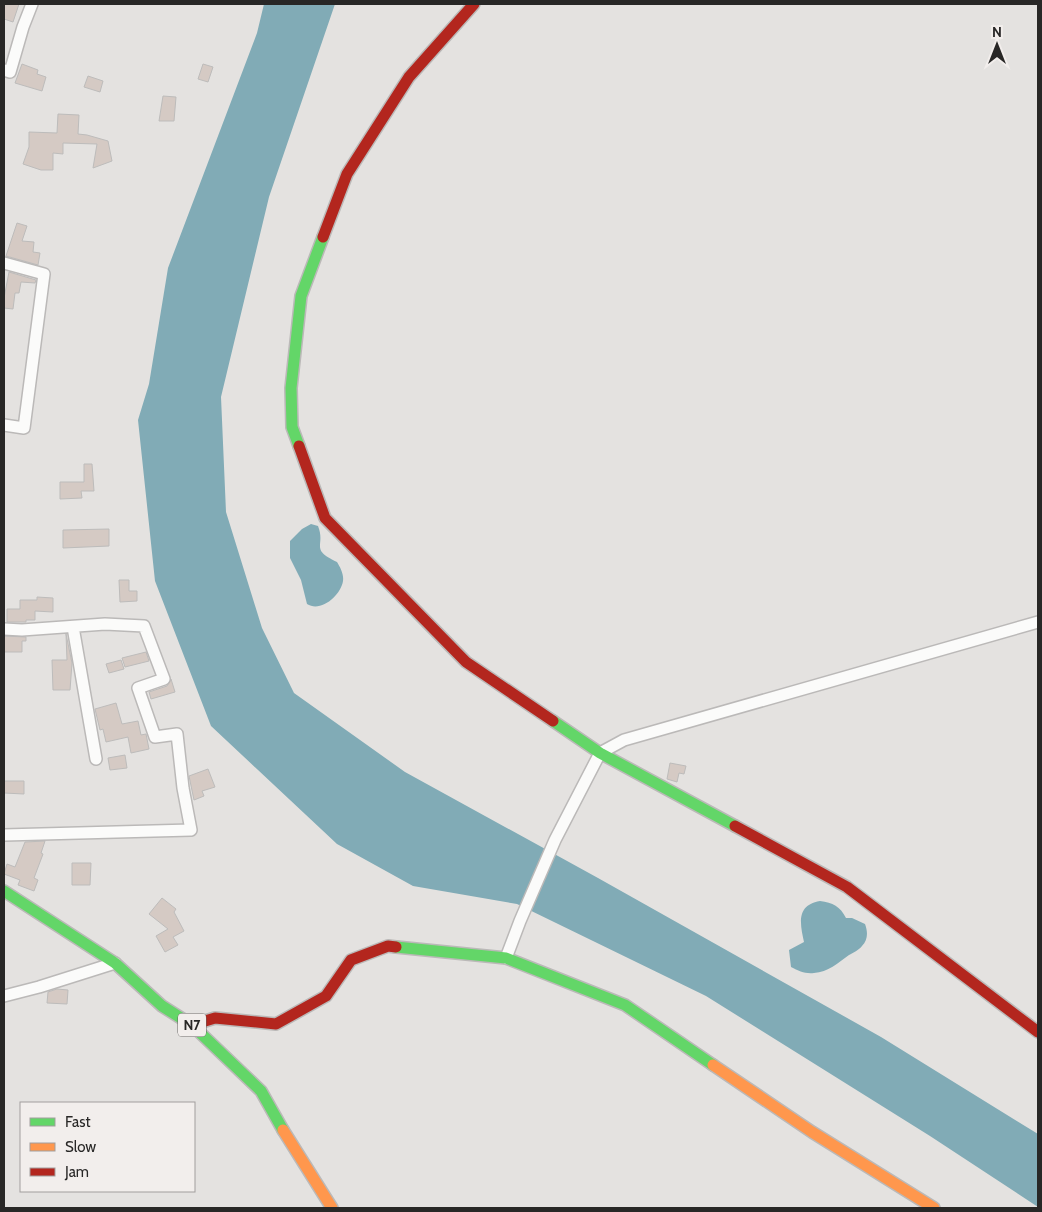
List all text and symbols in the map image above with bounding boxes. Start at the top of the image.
north arrow [972,20,1022,70]
text: N [992,23,1002,41]
road number: N7 [178,1014,206,1036]
legend [20,1102,195,1192]
text: Fast [65,1113,90,1131]
text: Slow [65,1138,96,1156]
text: Jam [64,1163,89,1181]

